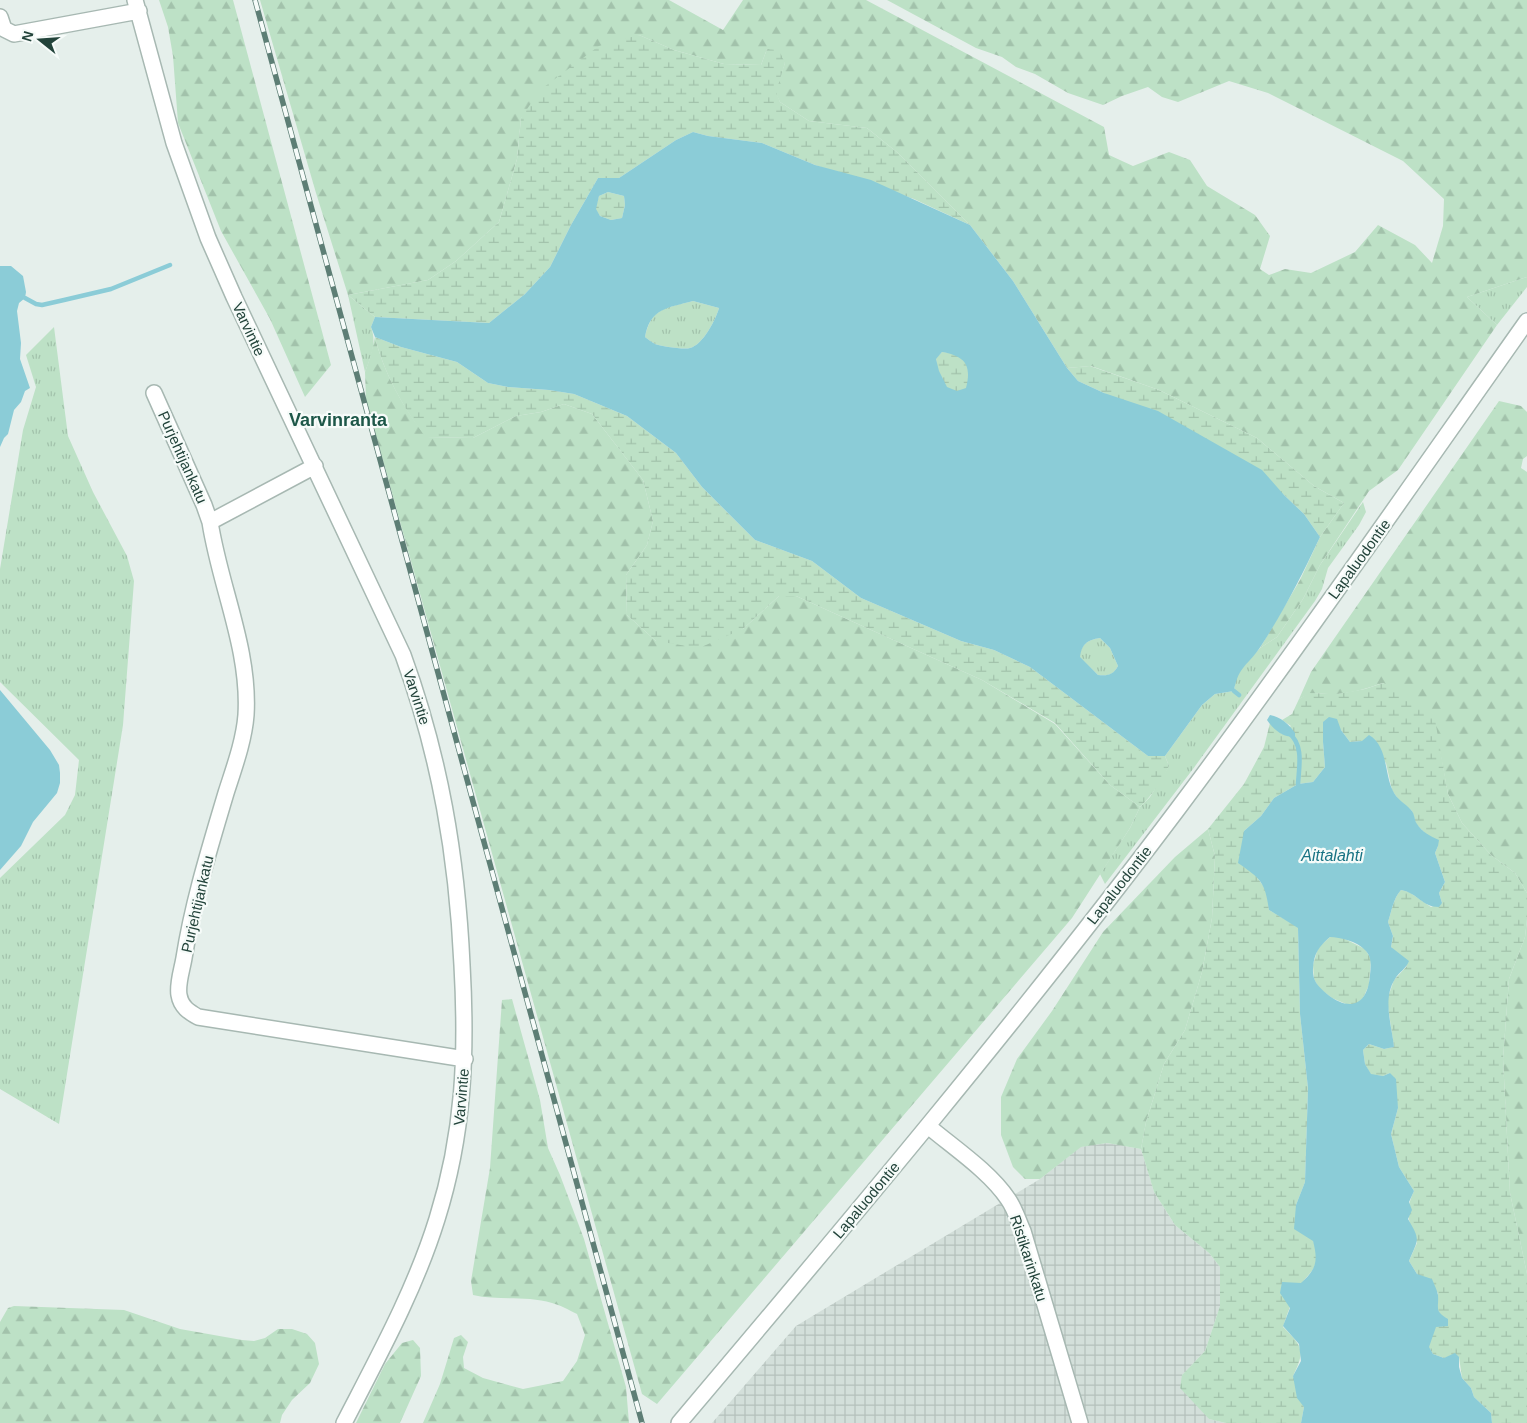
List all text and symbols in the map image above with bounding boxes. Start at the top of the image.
north arrow [15,15,65,65]
text: N [18,29,37,43]
street label: Varvintie [229,299,269,359]
street label: Purjehtijankatu [155,408,211,506]
district label: Varvinranta [289,410,388,430]
street label: Lapaluodontie [1324,516,1394,602]
street label: Varvintie [400,667,434,727]
street label: Lapaluodontie [1083,843,1155,927]
water label: Aittalahti [1300,847,1363,864]
street label: Purjehtijankatu [178,854,216,954]
street label: Varvintie [450,1068,472,1126]
street label: Lapaluodontie [829,1158,903,1242]
street label: Ristikarinkatu [1007,1213,1051,1303]

